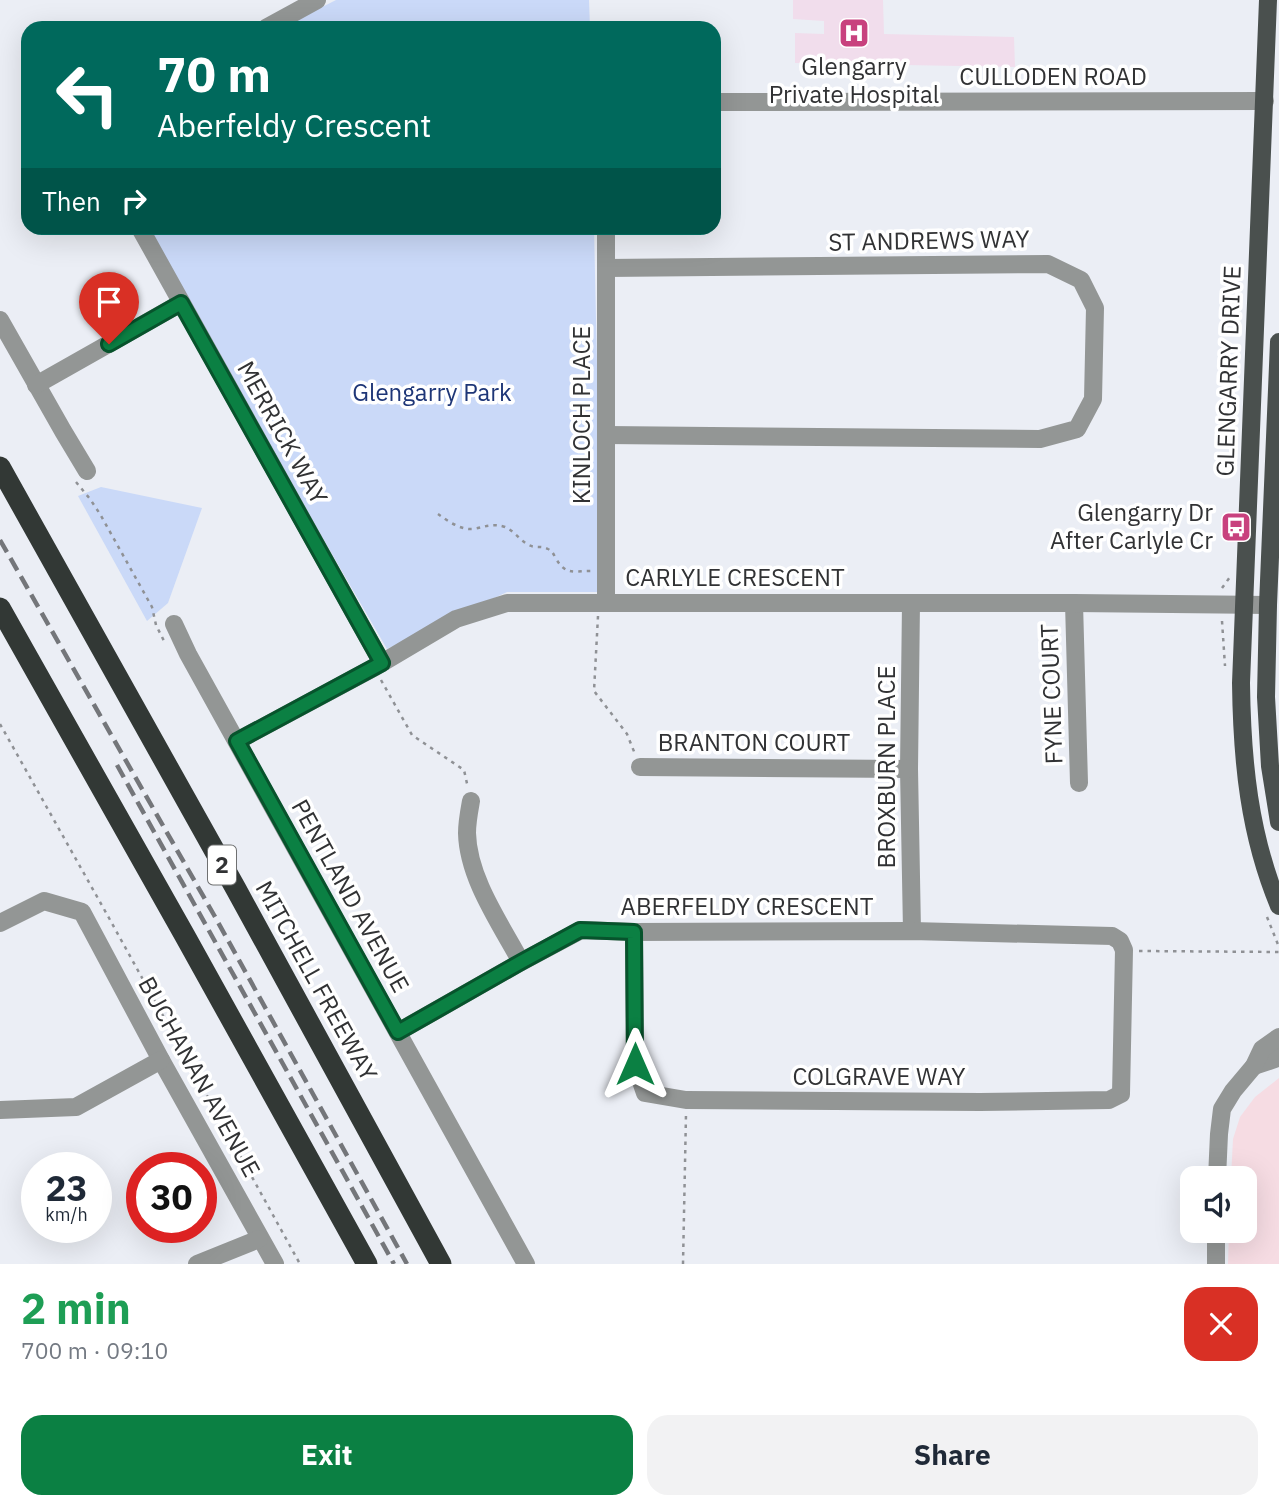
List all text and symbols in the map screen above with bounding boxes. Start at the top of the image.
hospital icon: Glengarry Private Hospital [837,16,871,50]
text: 70 m [157,42,271,105]
icon: left [42,49,133,140]
place label: Glengarry Private Hospital [769,50,939,110]
street label: CULLODEN ROAD [959,60,1147,92]
text: Aberfeldy Crescent [157,104,432,146]
icon: right [115,182,153,220]
text: Then [42,184,101,218]
street label: ST ANDREWS WAY [828,222,1030,258]
street label: GLENGARRY DRIVE [1208,265,1248,477]
pin [79,272,139,344]
icon: arrive [90,283,128,321]
street label: KINLOCH PLACE [565,326,597,504]
street label: MERRICK WAY [230,355,335,510]
park label: Glengarry Park [352,376,512,408]
place label: Glengarry Dr After Carlyle Cr [1050,496,1213,556]
bus stop icon: Glengarry Dr After Carlyle Cr [1219,510,1253,544]
street label: CARLYLE CRESCENT [625,561,845,593]
street label: FYNE COURT [1033,623,1069,765]
street label: BROXBURN PLACE [870,665,902,869]
street label: BRANTON COURT [658,726,851,758]
street label: PENTLAND AVENUE [285,793,417,998]
road number: 2 [208,846,236,884]
street label: MITCHELL FREEWAY [249,875,385,1086]
street label: ABERFELDY CRESCENT [621,890,874,922]
street label: BUCHANAN AVENUE [131,971,268,1182]
position arrow [598,1027,672,1101]
street label: COLGRAVE WAY [792,1060,966,1092]
speed limit sign: 30 [126,1152,217,1243]
text: 23 [45,1165,88,1211]
map controls [1180,1166,1257,1243]
button: sound [1180,1166,1257,1243]
text: km/h [45,1203,88,1226]
text: 2 min [21,1281,131,1336]
button: close [1184,1287,1258,1361]
text: 700 m · 09:10 [21,1335,168,1365]
button: Exit [21,1415,633,1495]
button: Share [647,1415,1258,1495]

